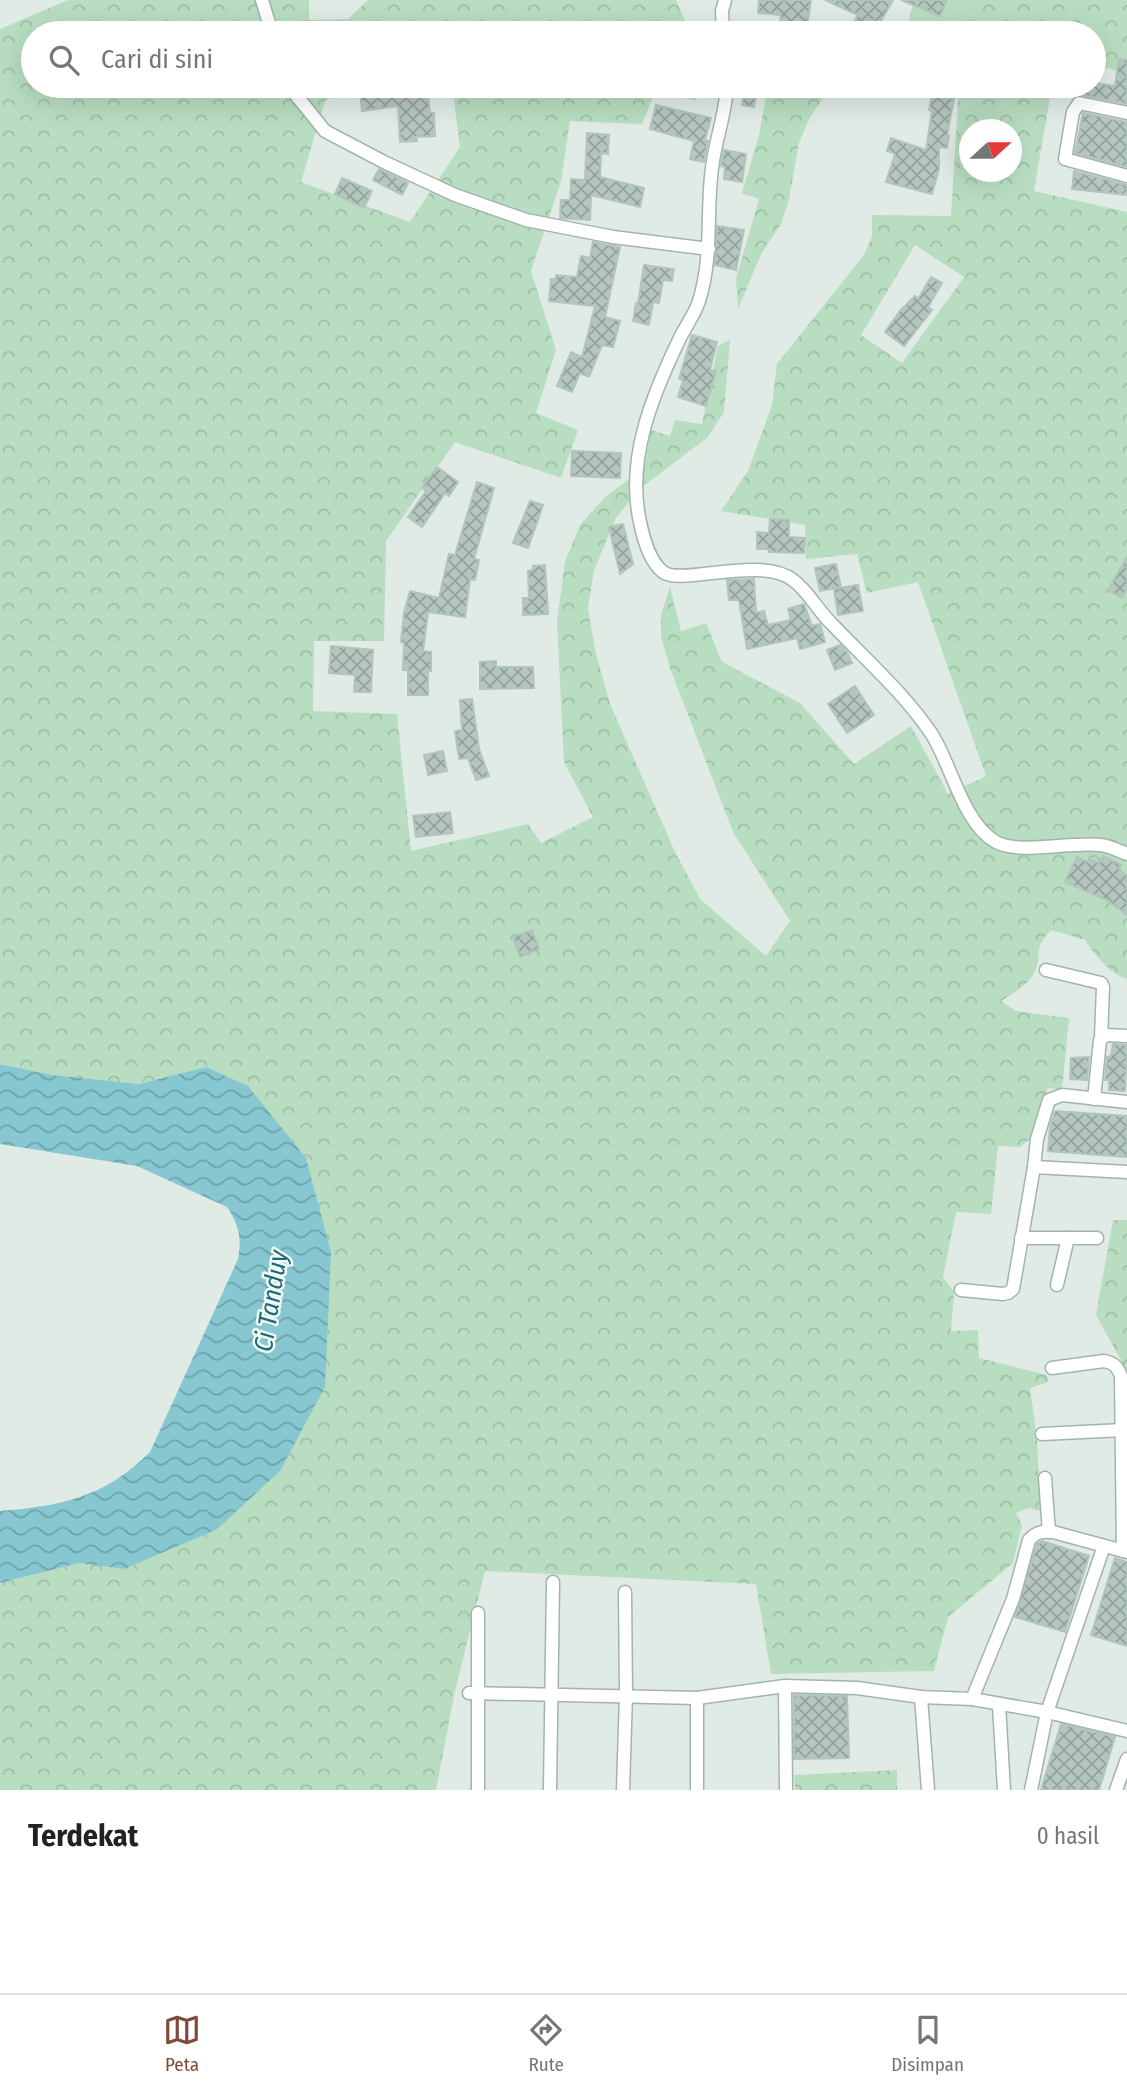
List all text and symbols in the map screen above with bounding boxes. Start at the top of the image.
search box [21,21,1106,98]
icon: search [45,41,83,79]
text: Cari di sini [101,44,213,75]
north arrow [959,119,1022,182]
water label: Ci Tanduy [248,1247,295,1354]
text: Terdekat [28,1818,138,1854]
text: 0 hasil [1037,1822,1099,1850]
tab: Peta [163,2011,201,2076]
tab: Rute [527,2011,565,2076]
tab: Disimpan [891,2011,964,2076]

